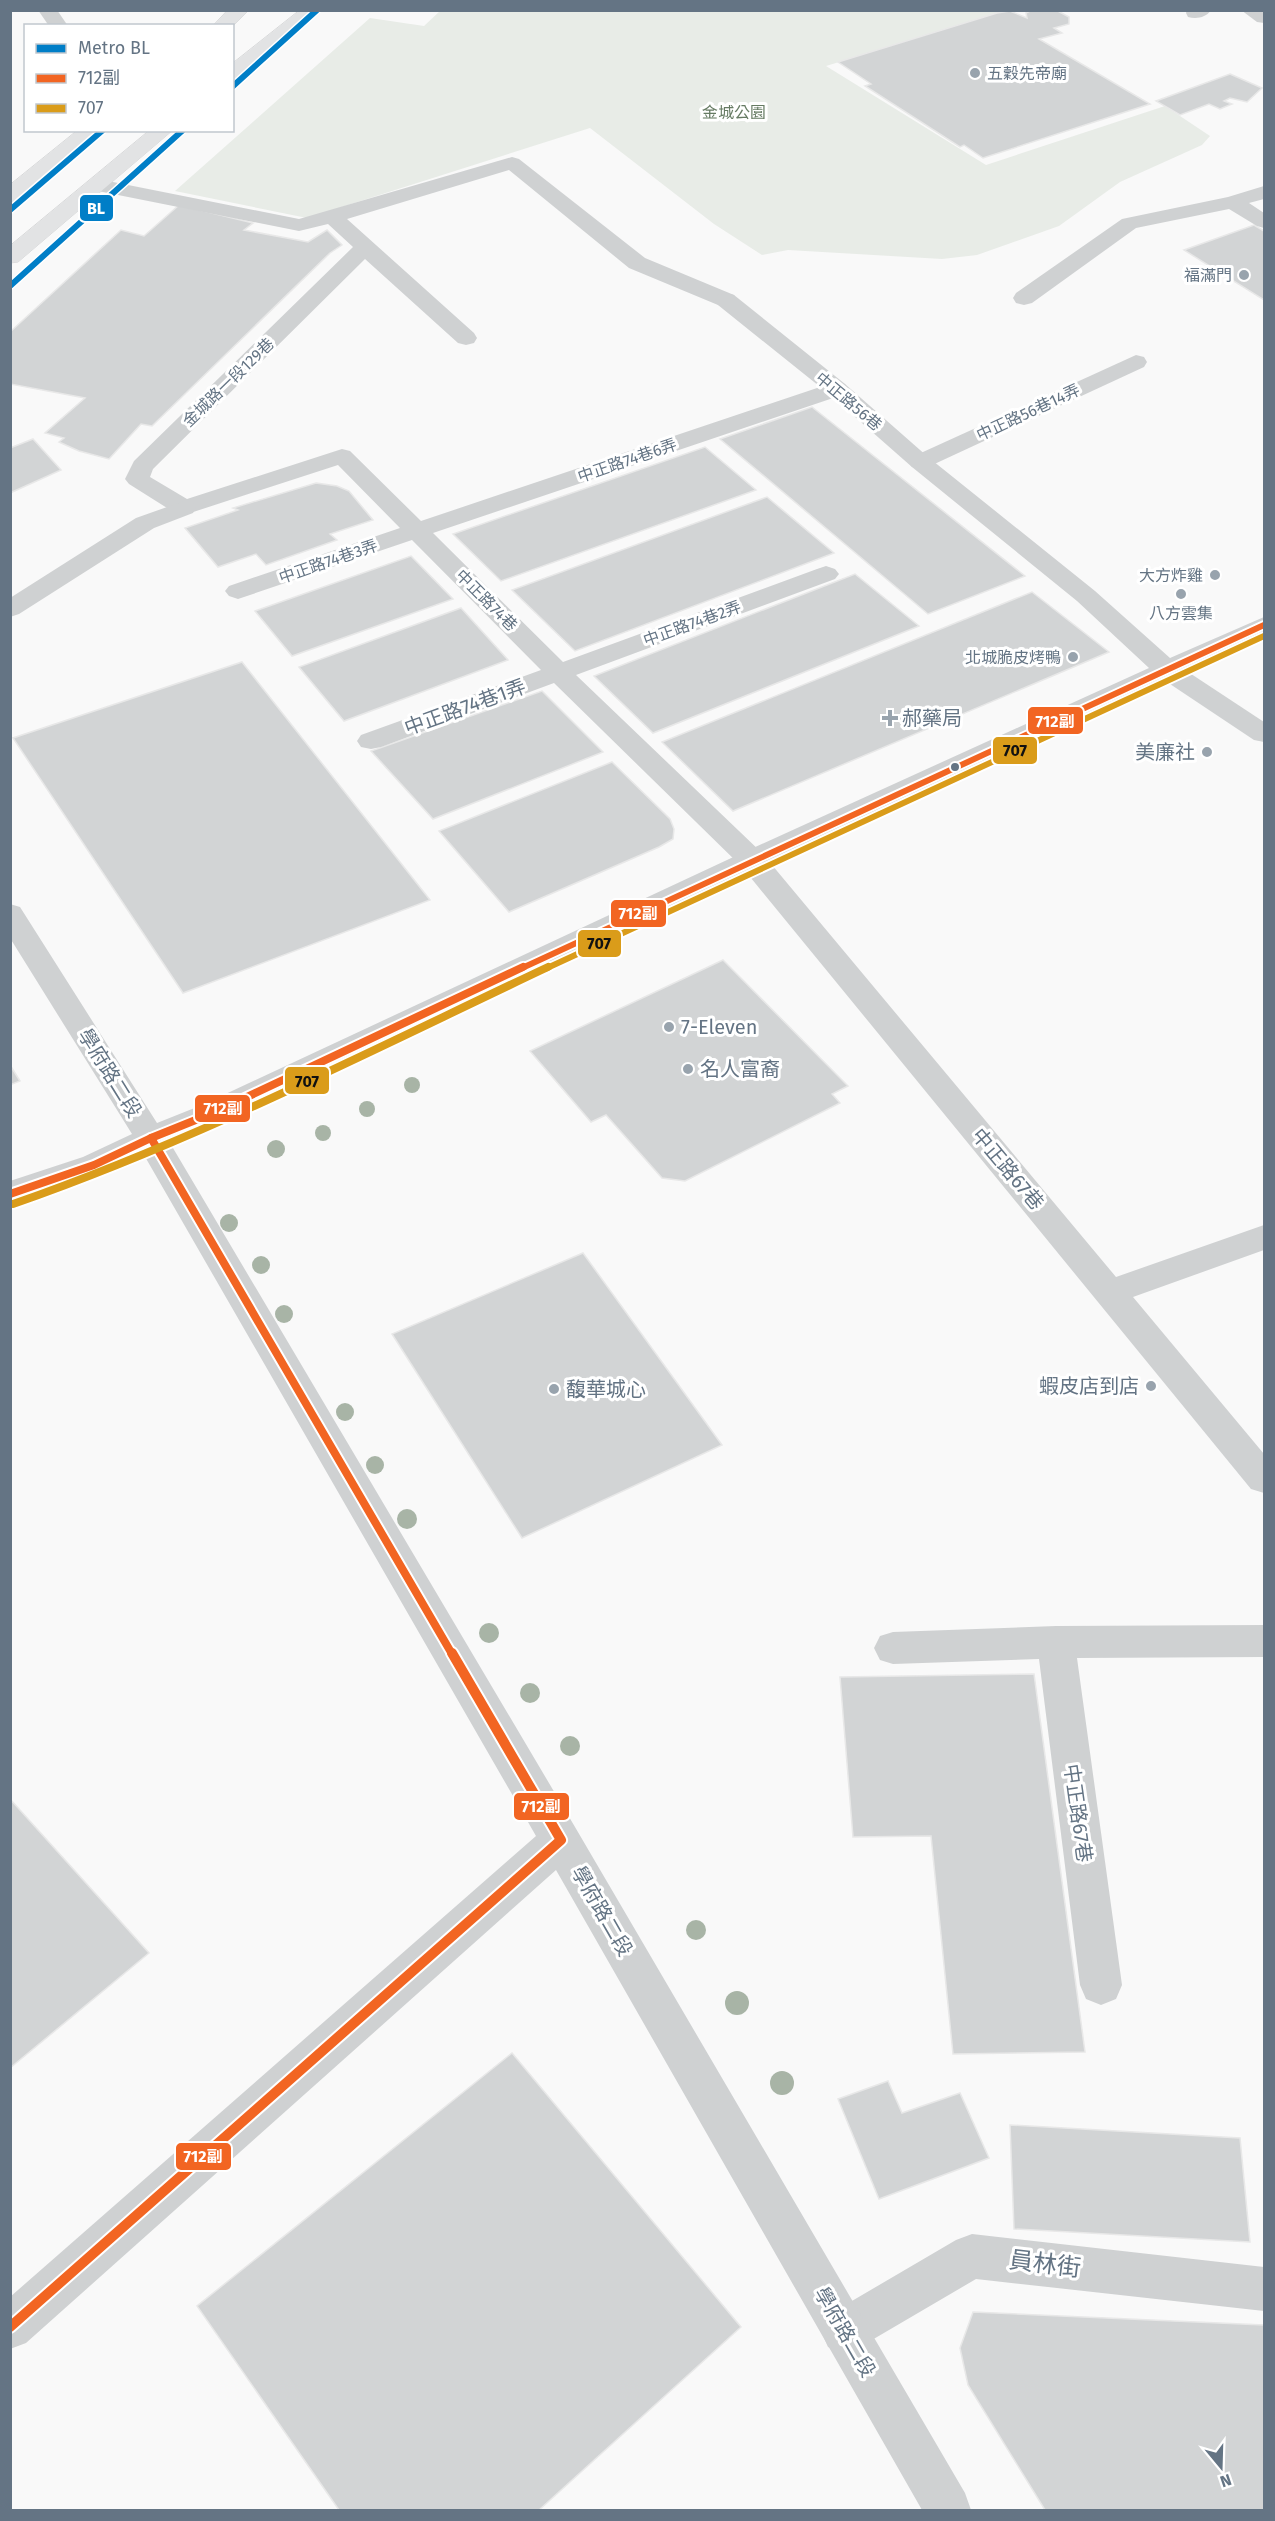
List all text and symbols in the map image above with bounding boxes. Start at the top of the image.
legend [24,24,234,132]
text: Metro BL [78,37,150,59]
place label: 五穀先帝廟 [987,64,1067,83]
marker: 五穀先帝廟 [968,66,982,80]
text: 712副 [78,67,120,89]
text: 707 [78,97,103,119]
park label: 金城公園 [702,103,766,122]
line badge: BL [79,194,114,222]
text: BL [87,199,105,218]
place label: 福滿門 [1184,266,1232,285]
marker: 福滿門 [1237,268,1251,282]
street label: 金城路一段129巷 [179,334,278,431]
street label: 中正路56巷 [812,368,886,435]
street label: 中正路56巷14弄 [973,380,1083,445]
street label: 中正路74巷6弄 [575,435,679,486]
street label: 中正路74巷3弄 [276,536,380,587]
street label: 中正路74巷 [452,566,521,635]
place label: 大方炸雞 [1139,566,1203,585]
marker: 大方炸雞 [1208,568,1222,582]
marker: 八方雲集 [1174,587,1188,601]
street label: 中正路74巷2弄 [641,597,744,650]
place label: 八方雲集 [1149,604,1213,623]
place label: 北城脆皮烤鴨 [965,648,1061,667]
marker: 北城脆皮烤鴨 [1066,650,1080,664]
street label: 中正路74巷1弄 [401,674,529,740]
place label: 郝藥局 [902,706,962,730]
line badge: 712副 [1027,706,1084,735]
marker: 郝藥局 [883,711,897,725]
text: 712副 [1036,712,1074,731]
line badge: 707 [992,736,1038,765]
place label: 美廉社 [1135,740,1195,764]
text: 707 [1003,741,1027,760]
marker: 美廉社 [1200,745,1214,759]
unlabelled marker [949,761,961,773]
line badge: 712副 [610,899,667,928]
text: 712副 [619,904,657,923]
line badge: 707 [577,929,622,958]
text: 707 [587,934,611,953]
place label: 7-Eleven [681,1015,757,1039]
marker: 7-Eleven [662,1020,676,1034]
street label: 學府路二段 [73,1024,147,1122]
place label: 名人富裔 [700,1057,780,1081]
marker: 名人富裔 [681,1062,695,1076]
line badge: 707 [284,1066,330,1095]
text: 707 [295,1072,319,1091]
line badge: 712副 [194,1094,251,1123]
text: 712副 [204,1099,242,1118]
street label: 中正路67巷 [967,1123,1049,1215]
place label: 蝦皮店到店 [1039,1374,1139,1398]
place label: 馥華城心 [566,1377,646,1401]
marker: 蝦皮店到店 [1144,1379,1158,1393]
marker: 馥華城心 [547,1382,561,1396]
street label: 中正路67巷 [1059,1762,1097,1864]
line badge: 712副 [513,1792,570,1821]
text: 712副 [522,1797,560,1816]
street label: 學府路二段 [567,1862,637,1960]
line badge: 712副 [175,2142,232,2171]
text: 712副 [184,2147,222,2166]
street label: 員林街 [1008,2246,1082,2282]
street label: 學府路二段 [810,2283,880,2381]
north arrow [1191,2437,1251,2497]
text: N [1218,2470,1234,2491]

